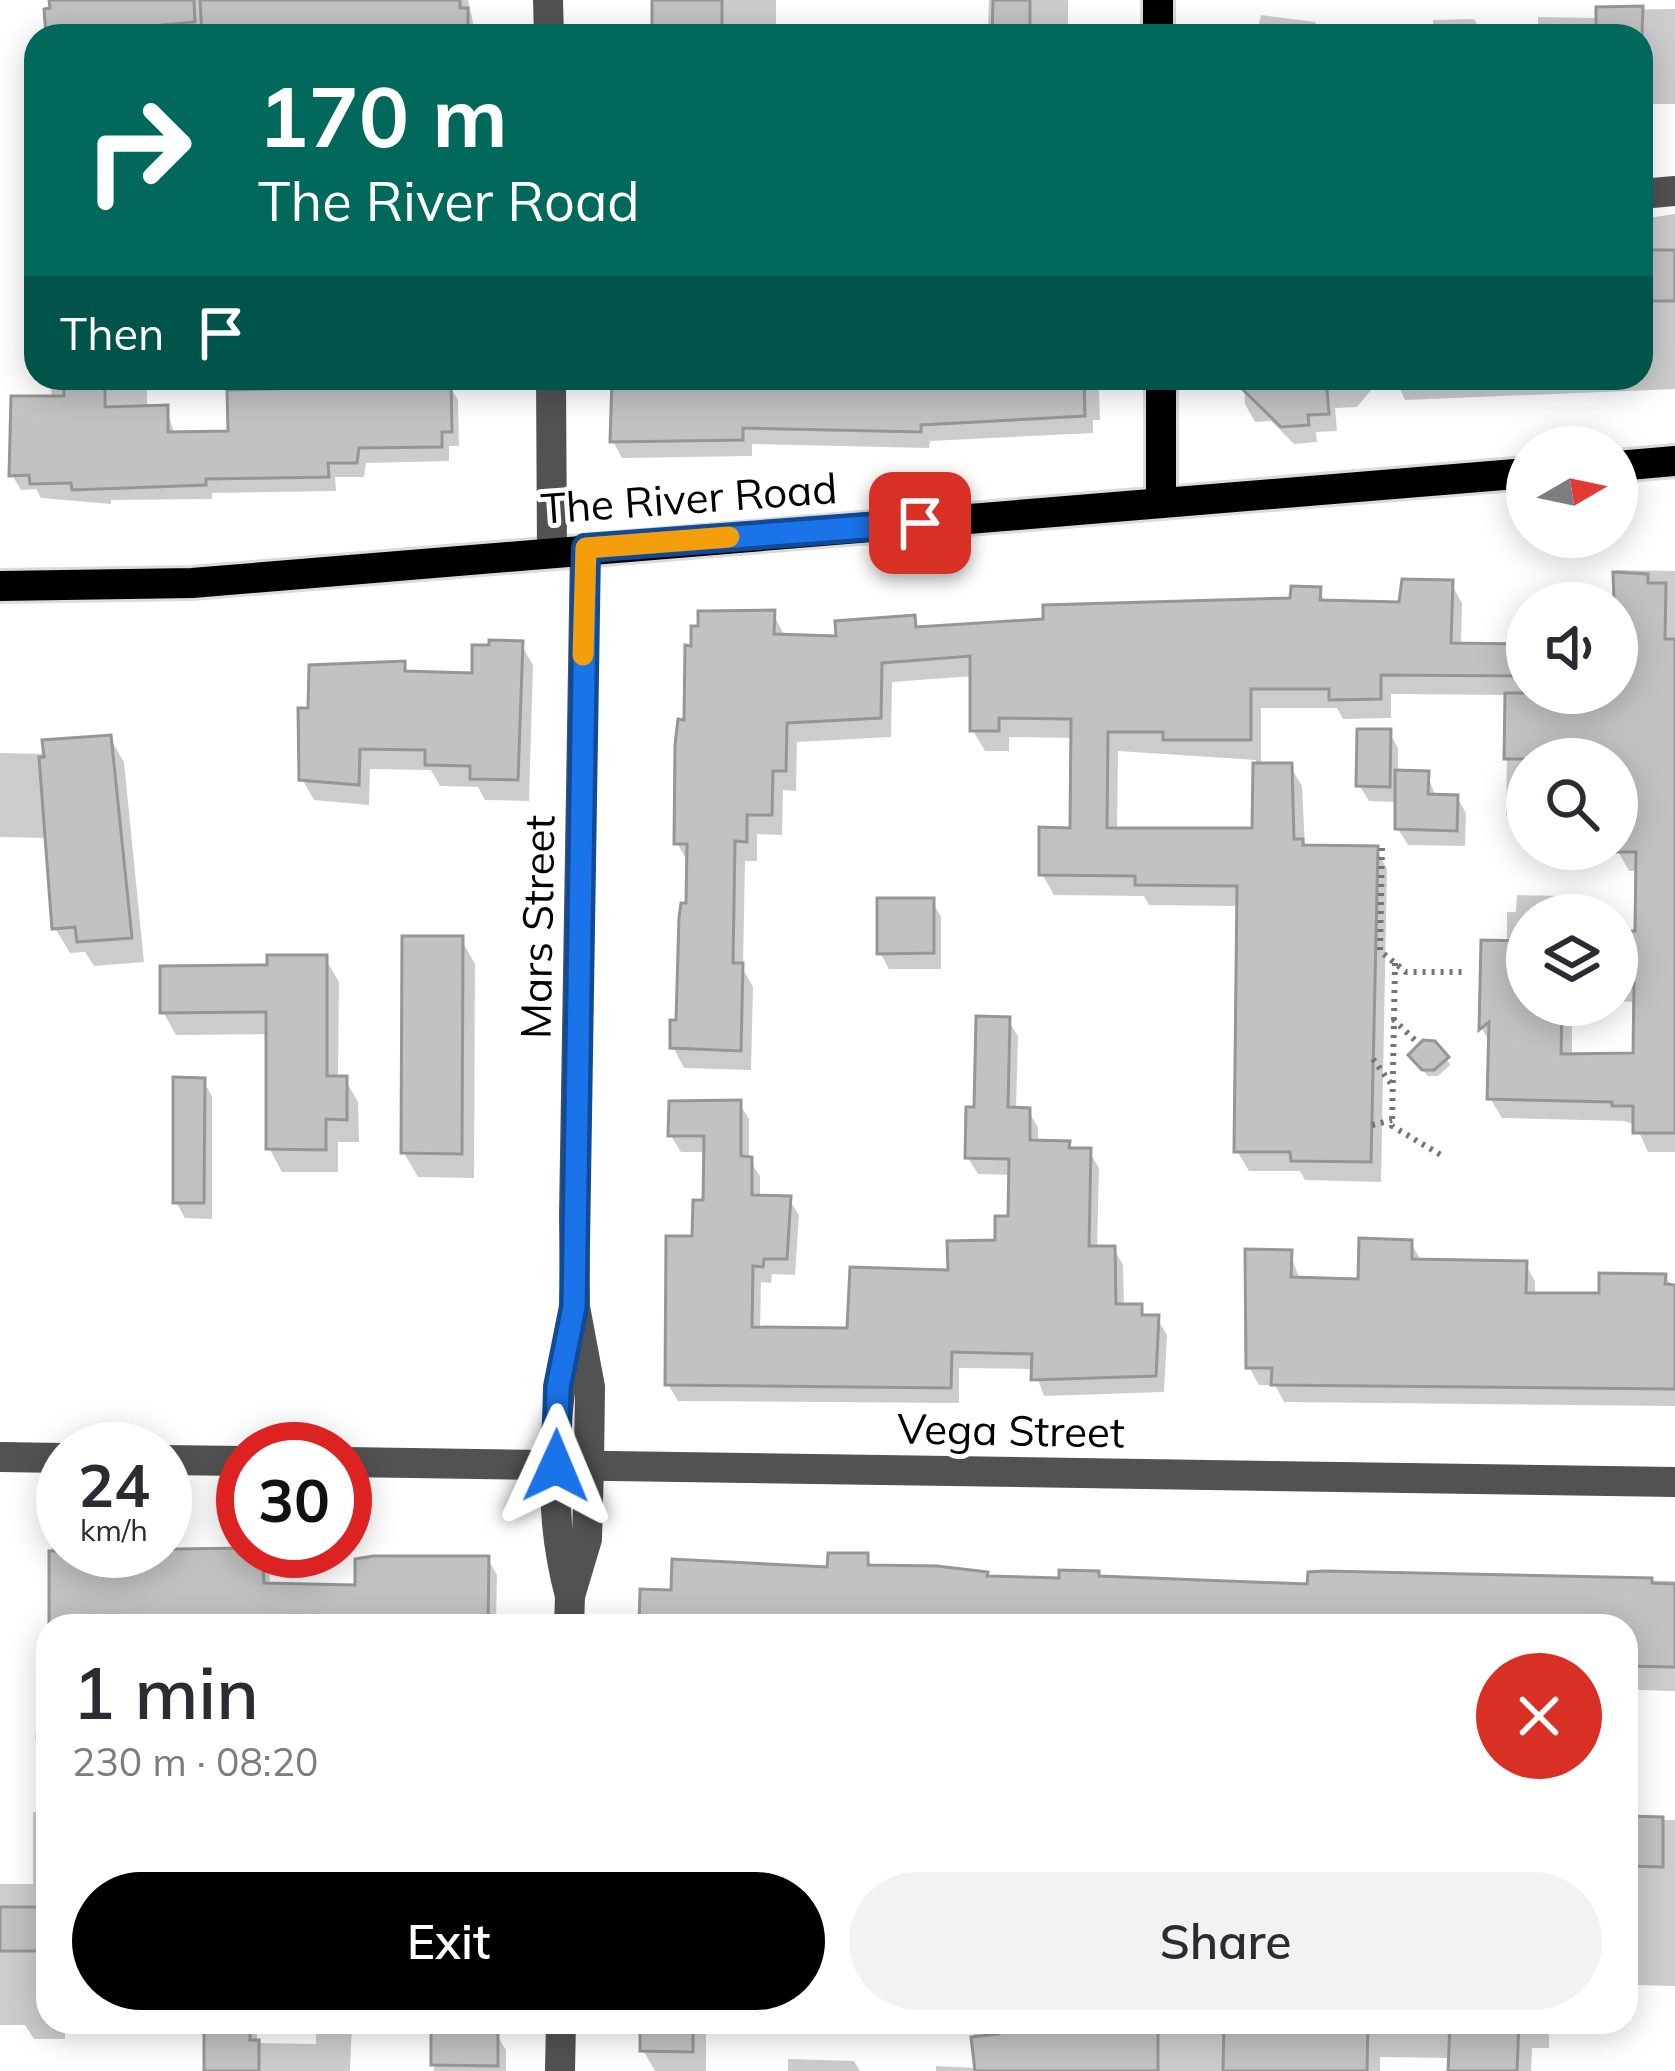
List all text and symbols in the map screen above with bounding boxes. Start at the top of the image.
text: 170 m [258,63,508,168]
icon: right [60,72,216,228]
text: The River Road [258,167,640,235]
icon: arrive [188,300,254,366]
text: Then [60,305,164,361]
north arrow [1506,426,1638,558]
map controls [1506,426,1638,1026]
street label: The River Road [539,461,839,535]
pin [869,472,971,574]
icon: arrive [887,490,953,556]
button: sound [1506,582,1638,714]
button: search [1506,738,1638,870]
street label: Mars Street [509,814,565,1040]
button: layers [1506,894,1638,1026]
street label: Vega Street [897,1402,1125,1458]
position arrow [493,1403,619,1529]
speed limit sign: 30 [216,1422,372,1578]
text: 24 [78,1447,150,1522]
text: km/h [80,1511,148,1549]
text: 1 min [72,1647,259,1737]
button: close [1476,1653,1602,1779]
text: 230 m · 08:20 [72,1737,318,1786]
button: Exit [72,1872,825,2010]
button: Share [849,1872,1602,2010]

